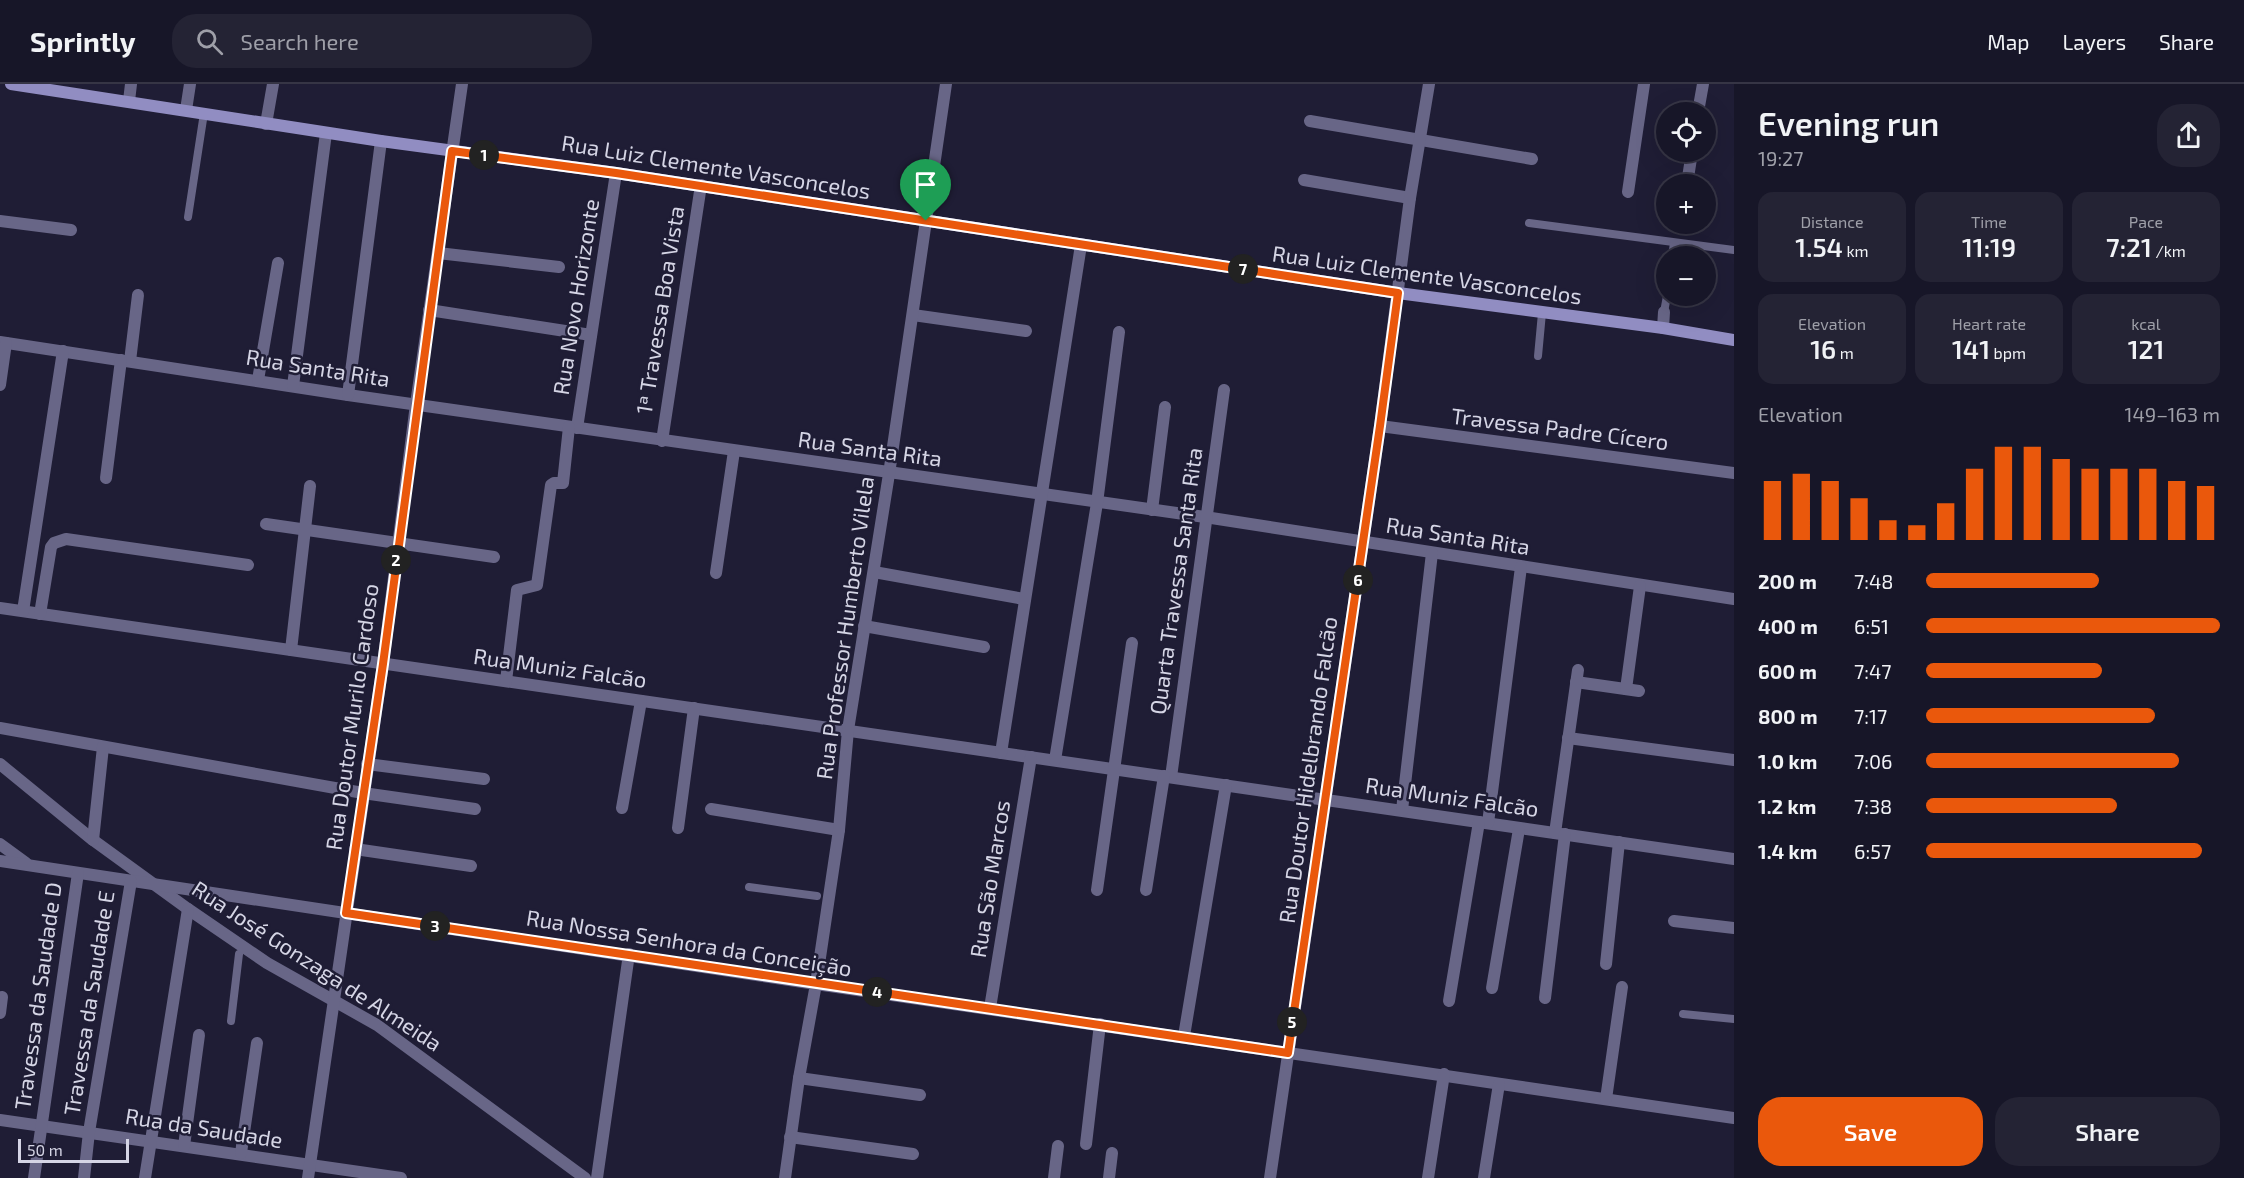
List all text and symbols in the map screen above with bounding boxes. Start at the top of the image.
search box [172,14,592,68]
text: Sprintly [30,24,136,58]
icon: search [193,25,226,58]
text: Search here [241,28,359,54]
text: Map [1987,29,2029,54]
text: Layers [2062,29,2126,54]
text: Share [2159,29,2214,54]
map controls [1656,102,1716,306]
button: locate [1656,102,1716,162]
text: Evening run [1758,103,1939,143]
button: share [2157,104,2220,167]
street label: Rua Luiz Clemente Vasconcelos [560,129,872,203]
pin: 1 [469,140,499,170]
text: 1 [481,145,487,164]
text: 19:27 [1758,146,1804,170]
pin [900,159,951,221]
icon: arrive [909,168,942,201]
button: + [1656,174,1716,234]
street label: Rua Novo Horizonte [547,197,603,397]
street label: 1ª Travessa Boa Vista [630,204,688,416]
text: Distance [1800,212,1864,231]
text: Time [1971,212,2007,231]
text: Pace [2129,212,2163,231]
text: 1.54 [1795,231,1843,262]
text: 11:19 [1962,231,2016,262]
text: 7:21 [2106,231,2152,262]
street label: Rua Luiz Clemente Vasconcelos [1271,239,1584,309]
text: km [1843,241,1869,260]
text: /km [2152,241,2186,260]
button: − [1656,246,1716,306]
pin: 7 [1228,254,1258,284]
text: 7 [1239,259,1247,278]
text: Elevation [1798,314,1866,333]
text: Heart rate [1952,314,2026,333]
text: kcal [2131,314,2161,333]
text: 16 [1810,333,1836,364]
text: 141 [1952,333,1990,364]
text: 121 [2128,333,2164,364]
street label: Rua Santa Rita [244,343,392,391]
text: m [1836,343,1854,362]
text: bpm [1990,343,2026,362]
street label: Travessa Padre Cícero [1450,402,1670,454]
text: Elevation [1758,402,1843,426]
text: 149–163 m [2125,402,2220,426]
street label: Rua Santa Rita [796,425,944,471]
street label: Quarta Travessa Santa Rita [1143,446,1208,716]
street label: Rua Professor Humberto Vilela [810,475,878,781]
street label: Rua Santa Rita [1384,511,1532,559]
pin: 2 [381,545,411,575]
text: 2 [391,550,401,569]
pin: 6 [1343,565,1373,595]
text: 200 m [1758,569,1817,593]
text: 7:48 [1854,569,1893,593]
text: 6 [1353,570,1363,589]
street label: Rua Doutor Murilo Cardoso [319,582,383,852]
text: 400 m [1758,614,1818,638]
text: 6:51 [1854,614,1889,638]
street label: Rua Doutor Hidelbrando Falcão [1273,615,1341,925]
street label: Rua Muniz Falcão [472,642,648,692]
text: 600 m [1758,659,1817,683]
text: 7:47 [1854,659,1892,683]
text: 800 m [1758,704,1818,728]
text: 7:17 [1854,704,1887,728]
text: 1.0 km [1758,749,1817,773]
text: 7:06 [1854,749,1892,773]
street label: Rua Muniz Falcão [1364,771,1540,821]
text: 1.2 km [1758,794,1816,818]
text: 7:38 [1854,794,1892,818]
street label: Rua São Marcos [964,798,1014,959]
text: 1.4 km [1758,839,1817,863]
text: 6:57 [1854,839,1891,863]
street label: Rua José Gonzaga de Almeida [188,875,447,1056]
street label: Travessa da Saudade D [8,880,66,1111]
street label: Travessa da Saudade E [57,889,119,1117]
street label: Rua Nossa Senhora da Conceição [524,903,854,983]
pin: 3 [420,911,450,941]
text: 3 [430,916,440,935]
pin: 4 [862,977,892,1007]
text: 4 [872,982,882,1001]
pin: 5 [1277,1007,1307,1037]
text: 5 [1288,1012,1296,1031]
button: Save [1758,1097,1983,1166]
button: Share [1995,1097,2220,1166]
street label: Rua da Saudade [124,1102,285,1152]
scale bar [18,1136,129,1164]
text: 50 m [27,1140,63,1159]

